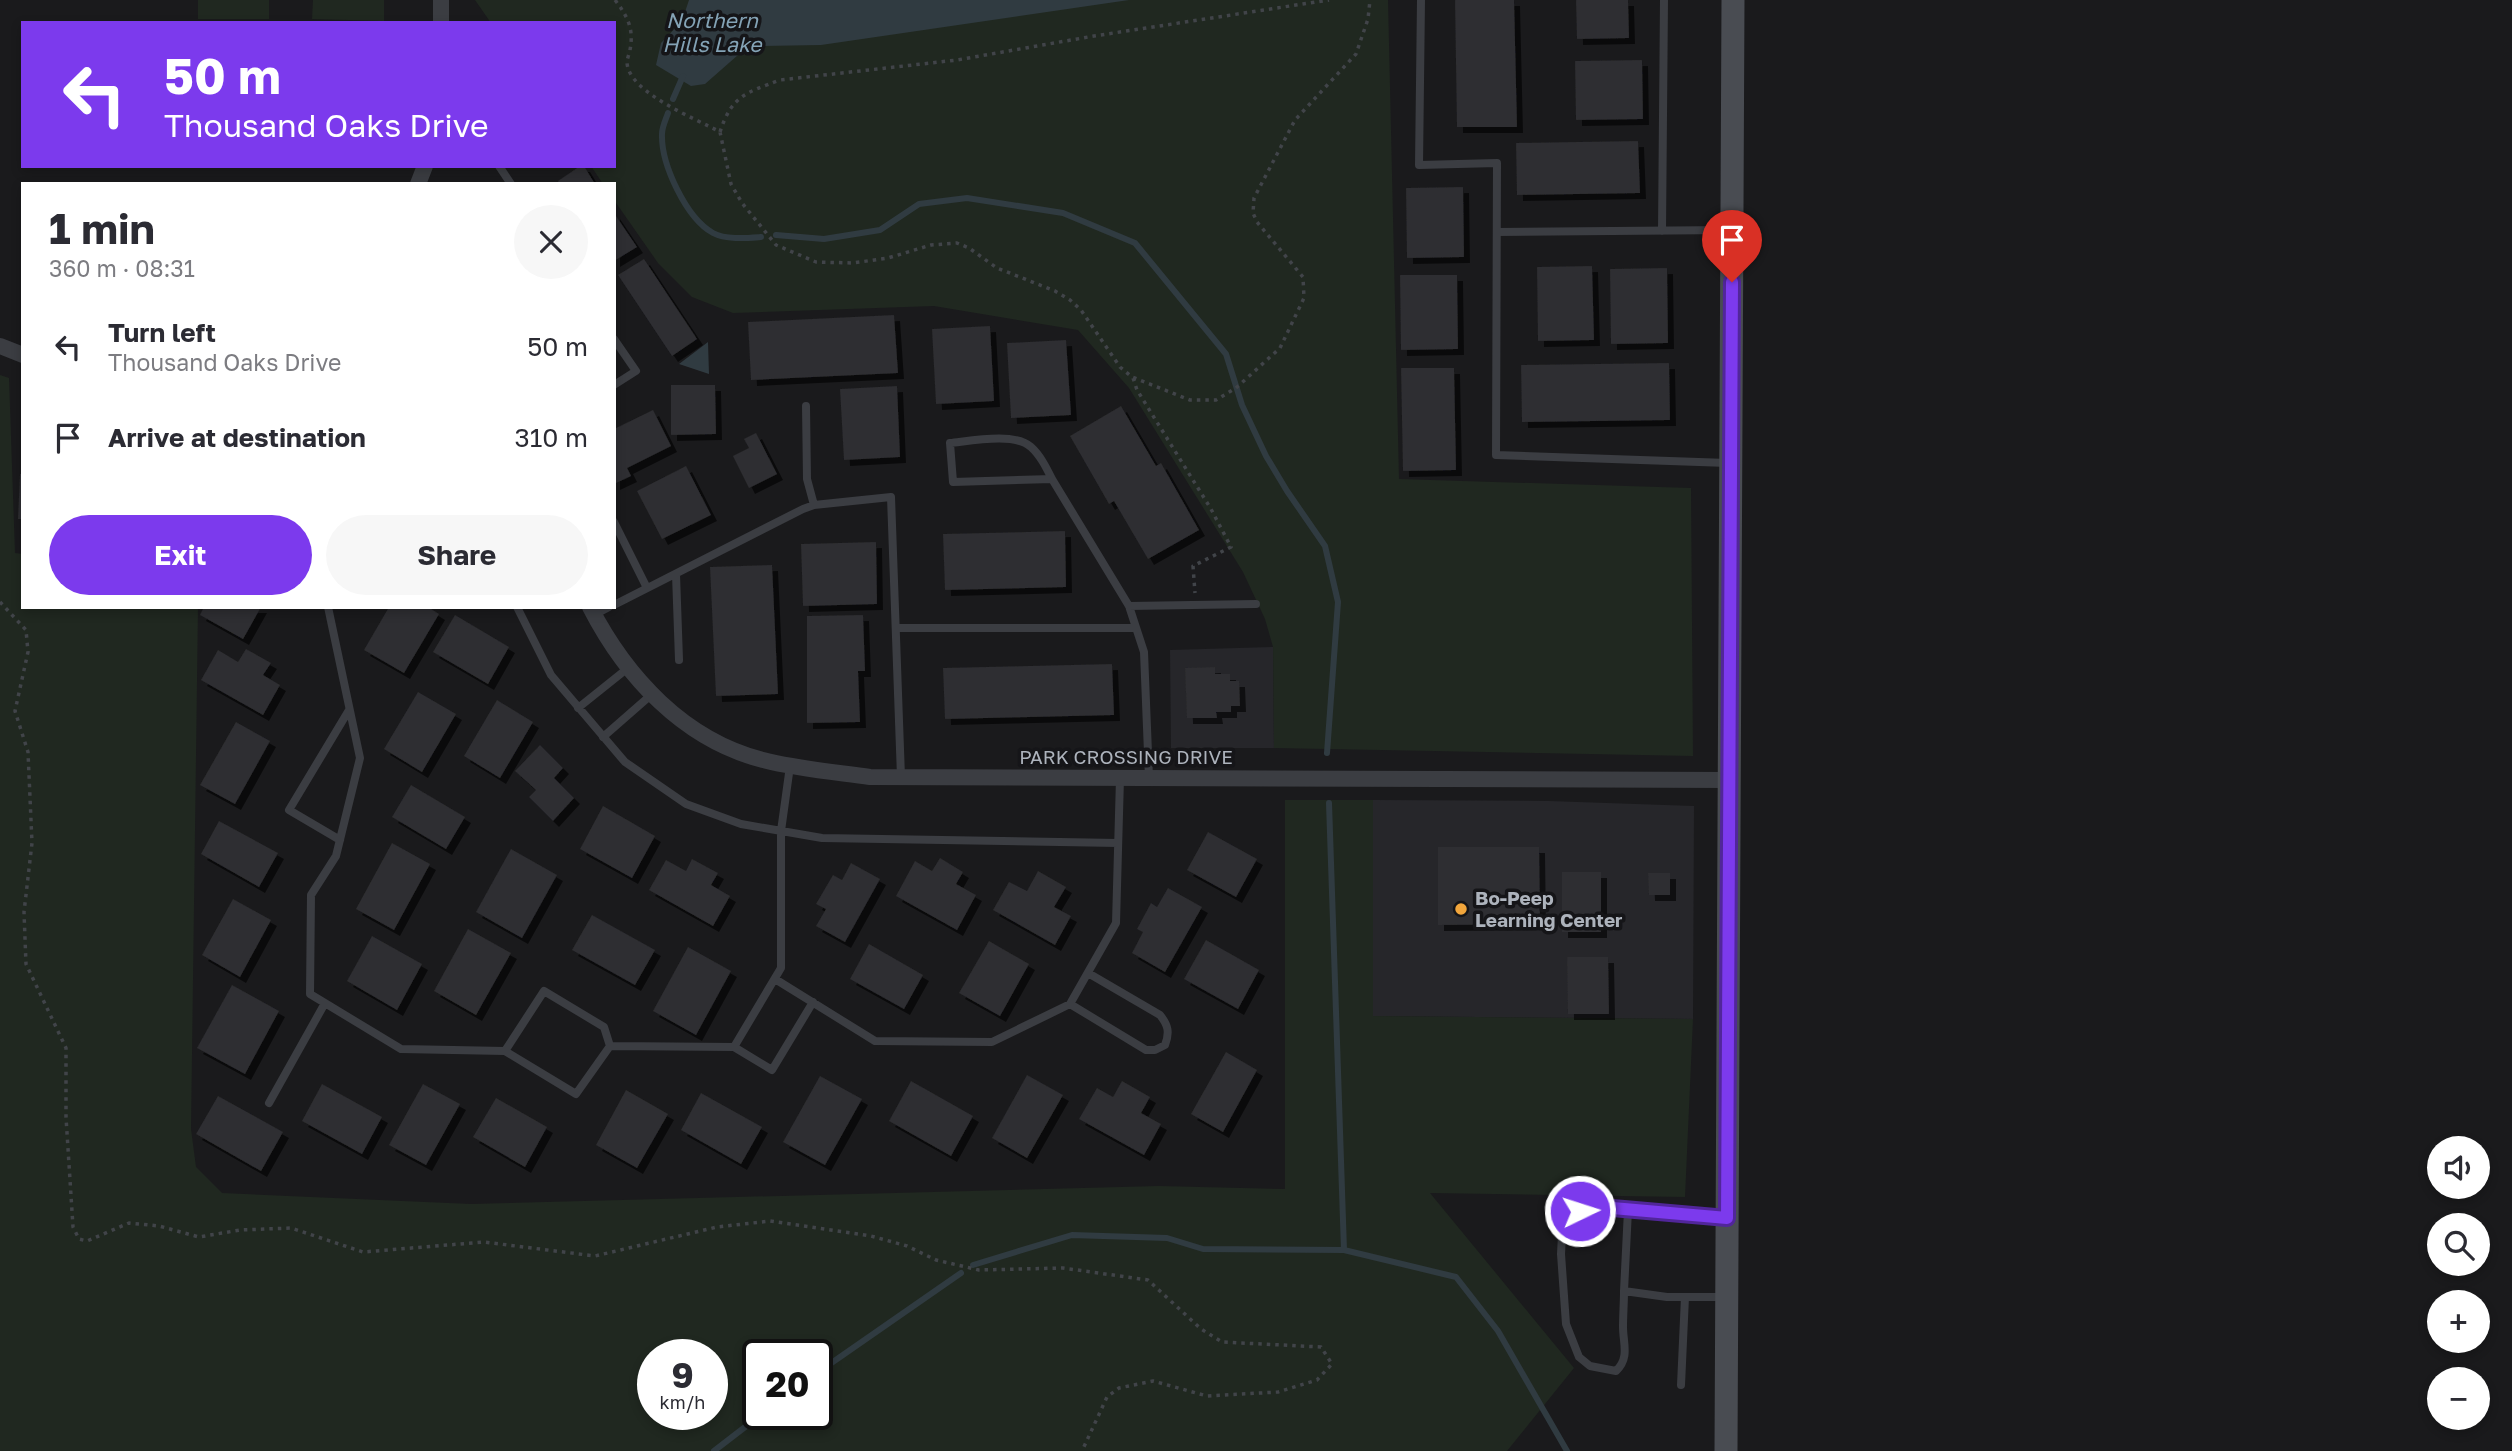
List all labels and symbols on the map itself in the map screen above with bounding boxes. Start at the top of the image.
water label: Northern Hills Lake [662,7,763,57]
pin [1702,210,1762,282]
street label: PARK CROSSING DRIVE [1019,745,1233,768]
place label: Bo-Peep Learning Center [1475,886,1623,931]
marker: Bo-Peep Learning Center [1453,901,1469,917]
position arrow [1543,1174,1617,1248]
speed limit sign: 20 [742,1339,833,1430]

